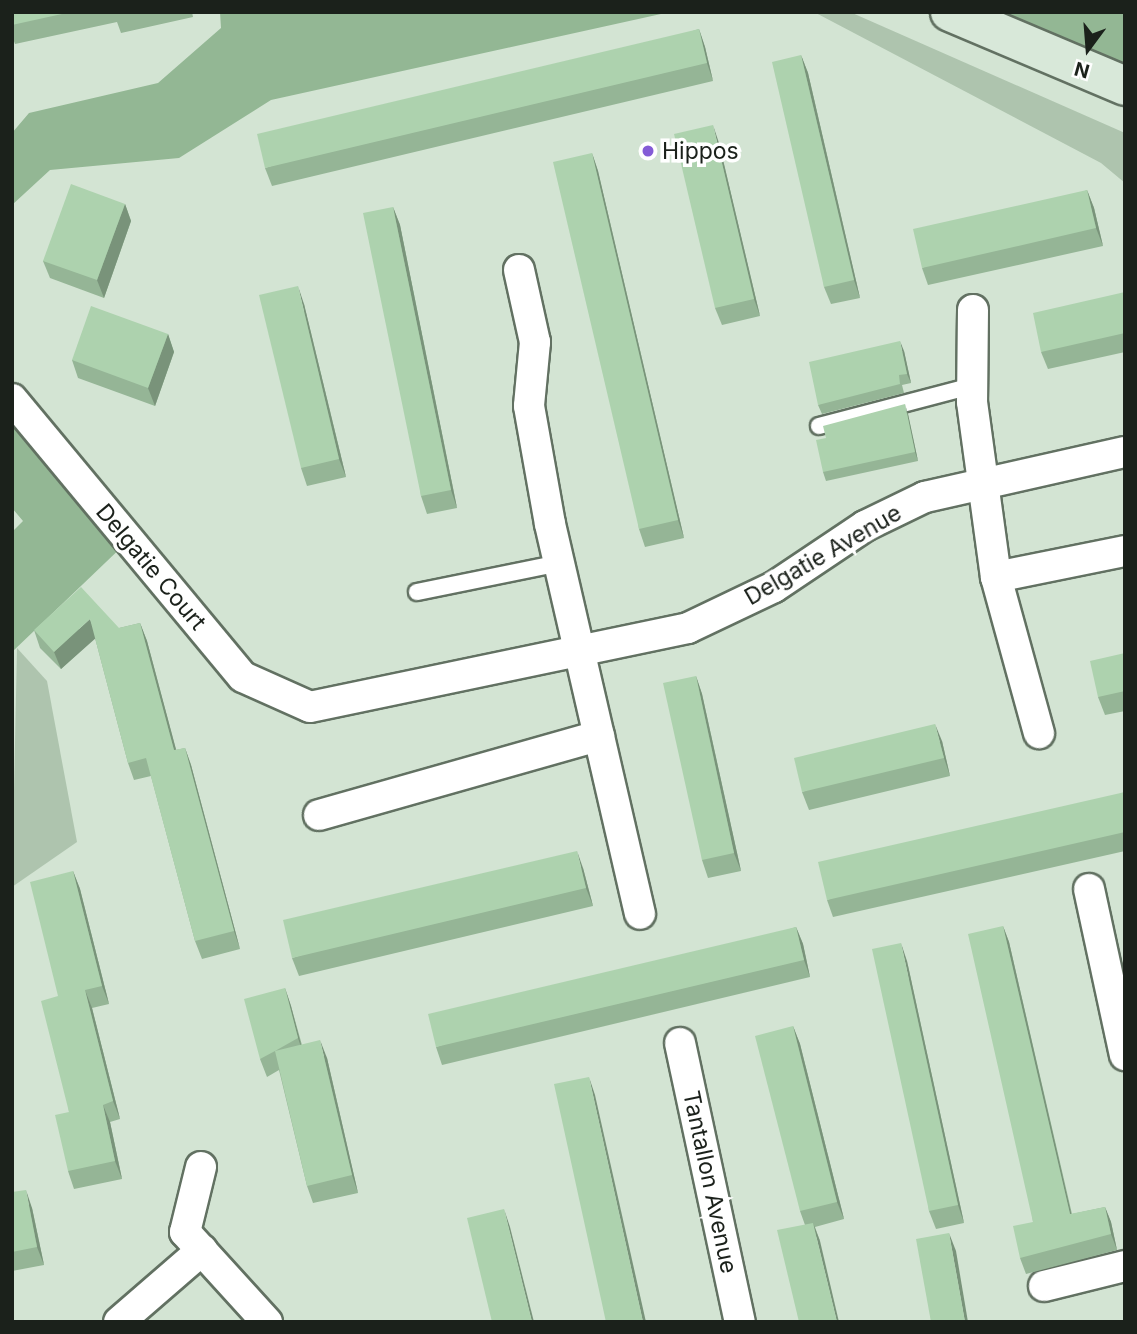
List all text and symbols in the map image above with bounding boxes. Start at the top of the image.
north arrow [1053,14,1123,84]
text: N [1072,57,1092,83]
place label: Hippos [662,137,739,165]
marker: Hippos [640,143,656,159]
street label: Delgatie Court [90,498,212,636]
street label: Delgatie Avenue [740,499,906,611]
street label: Tantallon Avenue [677,1088,743,1276]

